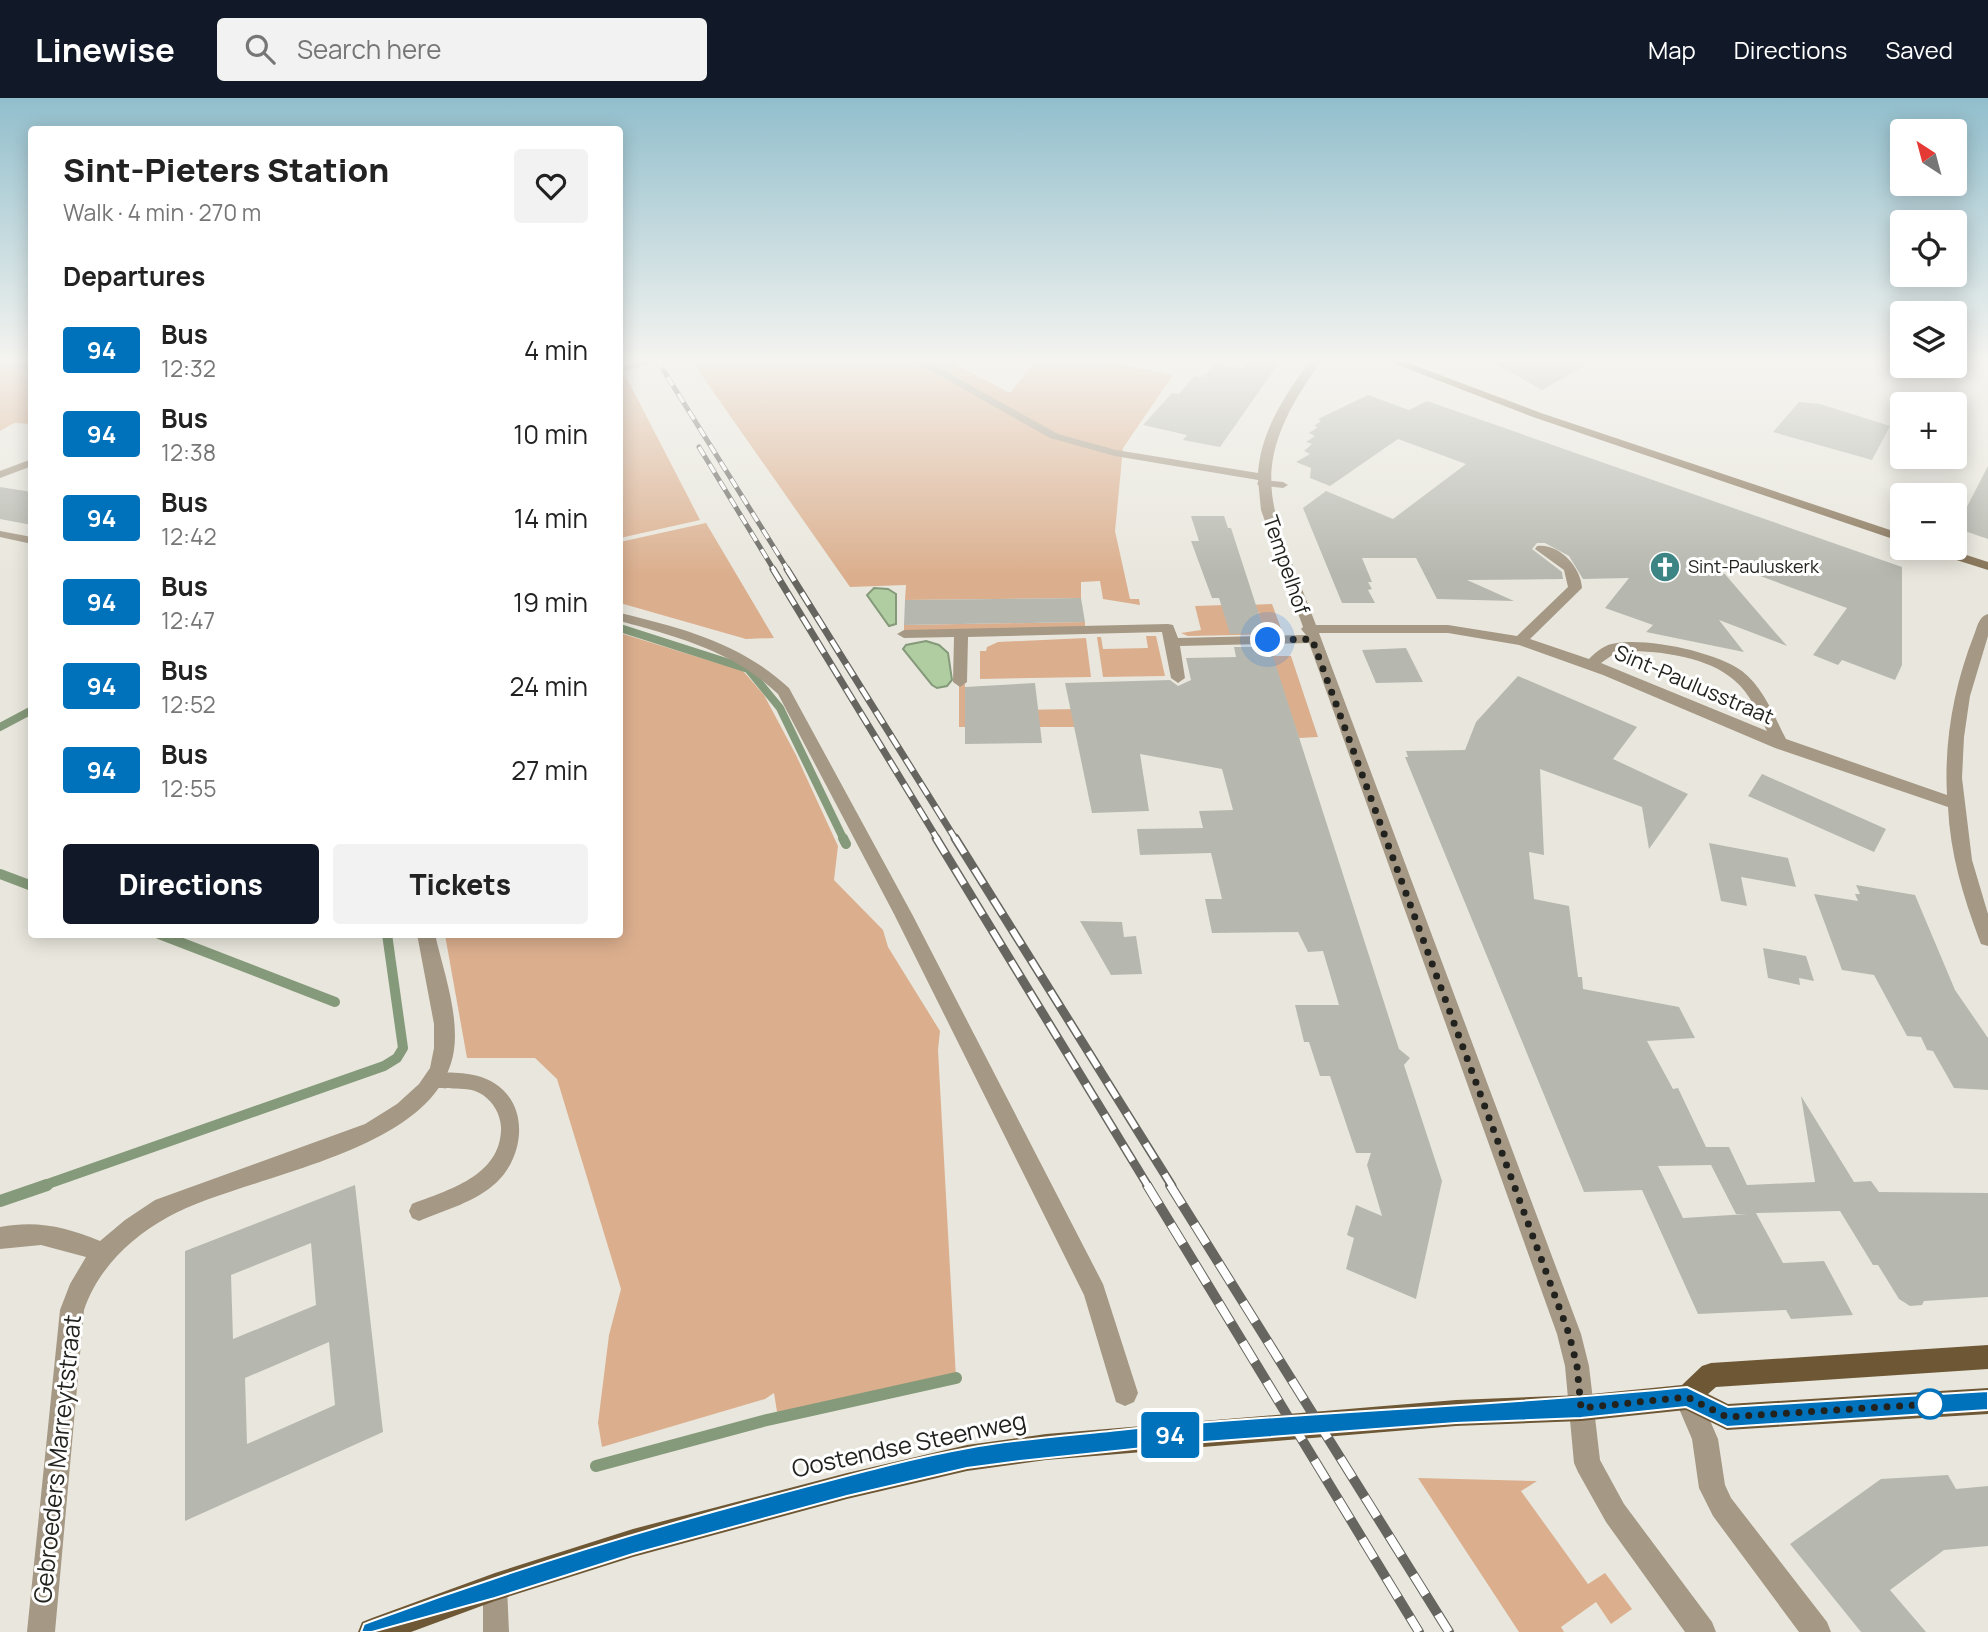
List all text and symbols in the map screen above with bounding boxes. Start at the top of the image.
search box [217,18,707,81]
text: Linewise [35,27,175,72]
icon: search [241,30,279,68]
text: Search here [297,31,441,67]
text: Map [1648,33,1696,66]
text: Directions [1734,33,1847,66]
text: Saved [1885,33,1953,66]
north arrow [1890,119,1967,196]
map controls [1890,119,1967,560]
text: Sint-Pieters Station [63,147,389,192]
button: heart [514,149,588,223]
text: Walk · 4 min · 270 m [63,196,261,228]
button: locate [1890,210,1967,287]
text: Departures [63,258,205,294]
button: layers [1890,301,1967,378]
text: Bus [161,316,208,352]
text: 4 min [524,332,588,368]
text: 94 [87,333,116,366]
text: 12:32 [161,352,216,384]
button: + [1890,392,1967,469]
text: Bus [161,400,208,436]
text: 10 min [513,416,588,452]
text: 94 [87,417,116,450]
text: 12:38 [161,436,216,468]
button: − [1890,483,1967,560]
text: Bus [161,484,208,520]
text: 14 min [514,500,588,536]
text: 94 [87,501,116,534]
street label: Tempelhof [1257,512,1317,618]
text: 12:42 [161,520,217,552]
church icon: Sint-Pauluskerk [1648,550,1682,584]
place label: Sint-Pauluskerk [1688,554,1820,578]
text: Bus [161,568,208,604]
text: 19 min [513,584,588,620]
text: 94 [87,585,116,618]
text: 12:47 [161,604,215,636]
your location [1250,622,1285,657]
street label: Sint-Paulusstraat [1610,638,1778,730]
text: Bus [161,652,208,688]
text: 24 min [510,668,588,704]
text: 94 [87,669,116,702]
text: 12:52 [161,688,216,720]
text: Bus [161,736,208,772]
text: 27 min [511,752,588,788]
text: 94 [87,753,116,786]
text: 12:55 [161,772,217,804]
button: Directions [63,844,319,924]
button: Tickets [333,844,588,924]
street label: Gebroeders Marreytstraat [25,1313,88,1605]
unlabelled marker [1915,1389,1945,1419]
street label: Oostendse Steenweg [788,1403,1029,1484]
line badge: 94 [1138,1412,1202,1458]
text: 94 [1155,1418,1185,1451]

